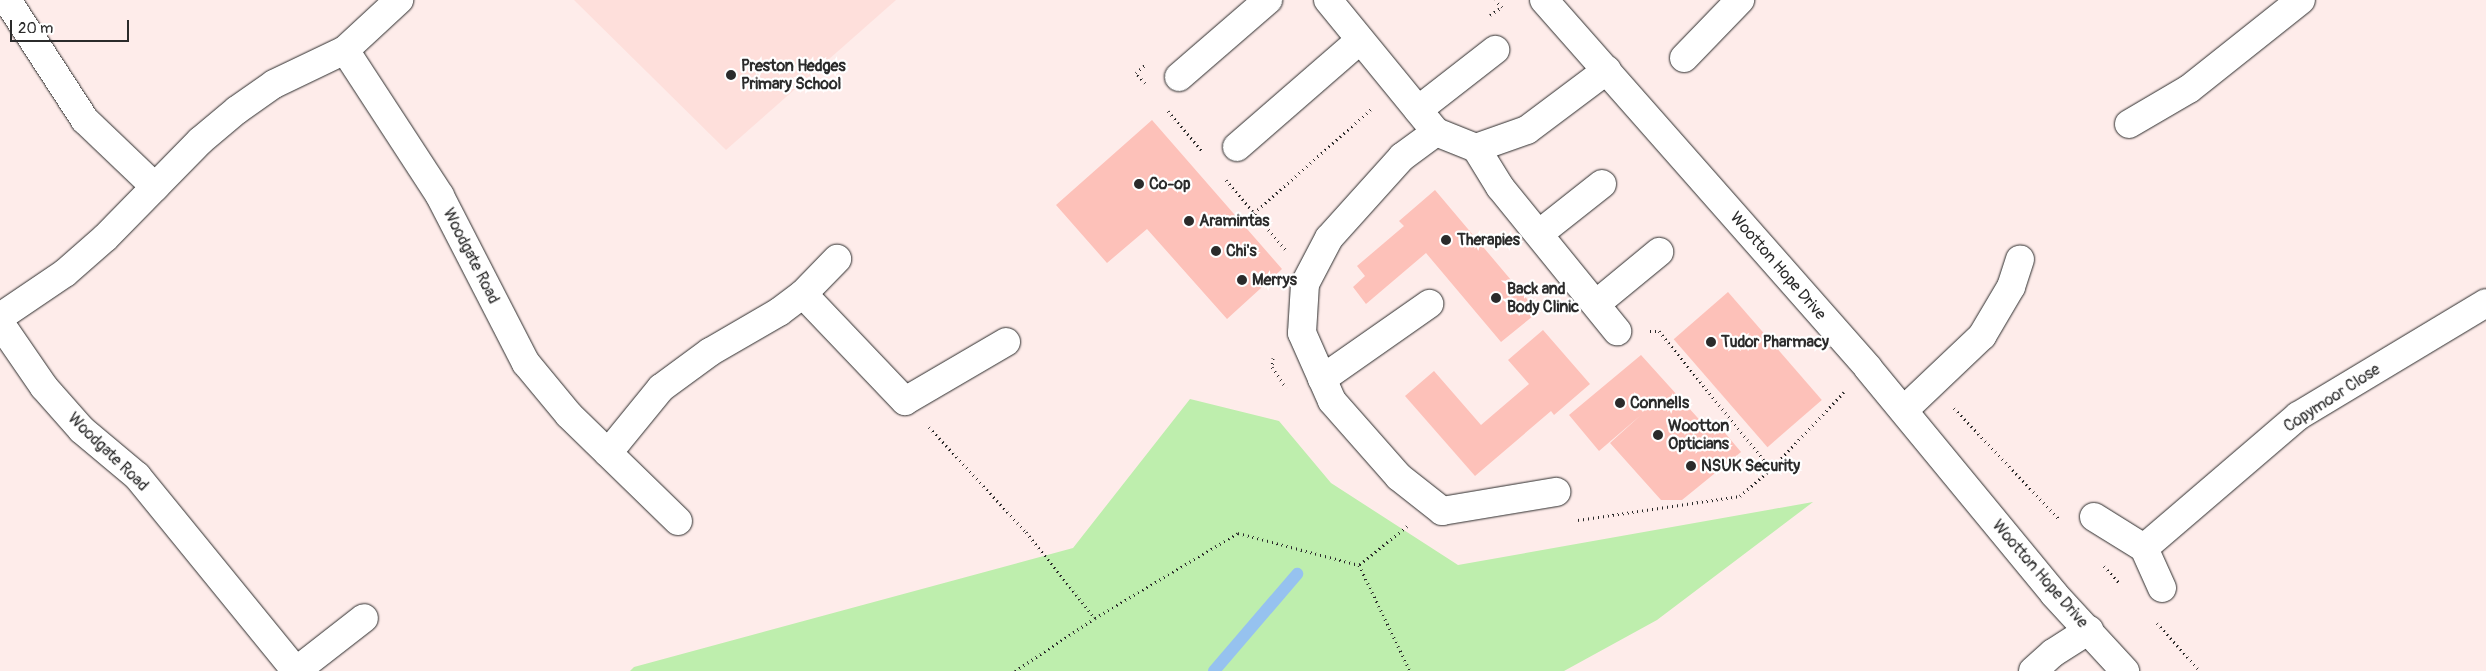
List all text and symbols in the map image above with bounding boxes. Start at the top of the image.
scale bar [12,10,131,42]
text: 20 m [18,19,53,38]
place label: Preston Hedges Primary School [741,56,846,94]
marker: Preston Hedges Primary School [725,69,737,81]
place label: Co-op [1149,174,1191,194]
marker: Co-op [1133,178,1145,190]
street label: Woodgate Road [439,205,503,307]
street label: Wootton Hope Drive [1726,208,1830,324]
place label: Aramintas [1199,211,1269,231]
marker: Aramintas [1183,215,1195,227]
place label: Therapies [1457,230,1520,250]
marker: Therapies [1439,233,1453,247]
place label: Chi's [1226,241,1257,261]
marker: Chi's [1210,245,1222,257]
place label: Merrys [1252,270,1297,290]
marker: Merrys [1236,274,1248,286]
place label: Back and Body Clinic [1507,279,1579,317]
marker: Back and Body Clinic [1489,291,1503,305]
place label: Tudor Pharmacy [1721,332,1829,352]
marker: Tudor Pharmacy [1705,336,1717,348]
street label: Copymoor Close [2280,360,2384,436]
place label: Connells [1630,393,1689,413]
marker: Connells [1614,397,1626,409]
street label: Woodgate Road [64,409,152,495]
place label: Wootton Opticians [1668,416,1729,454]
marker: Wootton Opticians [1652,429,1664,441]
place label: NSUK Security [1701,456,1800,476]
marker: NSUK Security [1685,460,1697,472]
street label: Wootton Hope Drive [1988,516,2092,632]

